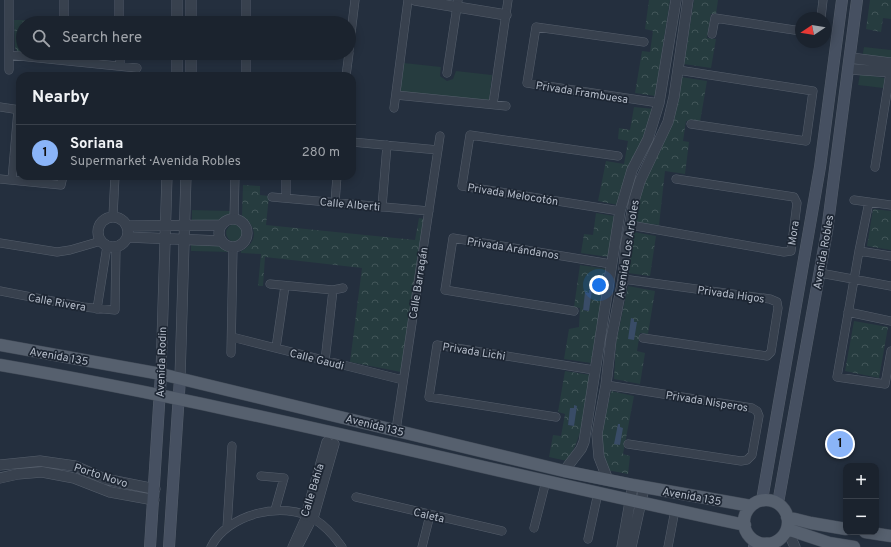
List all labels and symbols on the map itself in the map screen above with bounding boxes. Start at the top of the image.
north arrow [795,12,831,48]
street label: Privada Frambuesa [535,79,629,107]
street label: Privada Melocotón [466,181,559,209]
street label: Calle Alberti [319,195,381,215]
street label: Avenida Los Arboles [613,199,643,299]
street label: Avenida Robles [811,214,837,290]
street label: Mora [785,220,803,246]
street label: Privada Arándanos [466,235,560,263]
street label: Calle Barragán [406,246,432,320]
your location [589,275,609,295]
street label: Privada Higos [696,283,765,307]
street label: Calle Rivera [27,291,87,315]
street label: Avenida Rodin [154,327,170,398]
street label: Privada Lichi [441,340,506,364]
street label: Avenida 135 [28,345,90,369]
street label: Calle Gaudi [288,346,345,373]
street label: Privada Nisperos [665,389,749,415]
street label: Avenida 135 [344,412,406,440]
pin: 1 [827,429,853,459]
street label: Porto Novo [72,461,129,491]
street label: Calle Bahía [298,462,328,519]
street label: Avenida 135 [661,485,723,509]
street label: Caleta [412,506,446,526]

